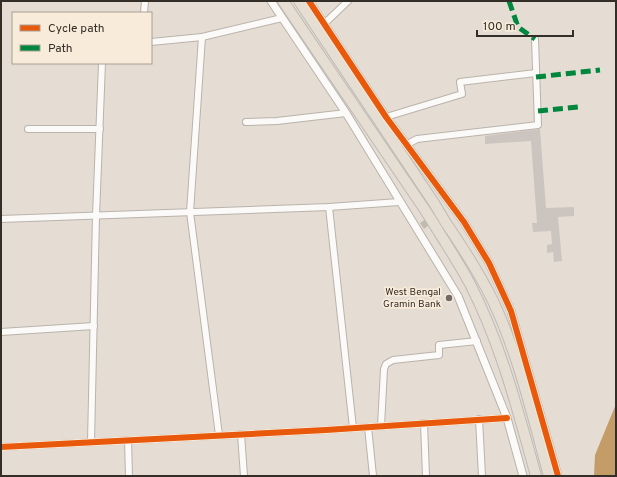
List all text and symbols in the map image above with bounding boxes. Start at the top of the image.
legend [12,12,152,64]
scale bar [477,12,573,38]
text: 100 m [483,19,516,35]
text: Cycle path [48,21,105,37]
text: Path [48,41,73,57]
place label: West Bengal Gramin Bank [383,286,441,311]
marker: West Bengal Gramin Bank [444,293,454,303]

